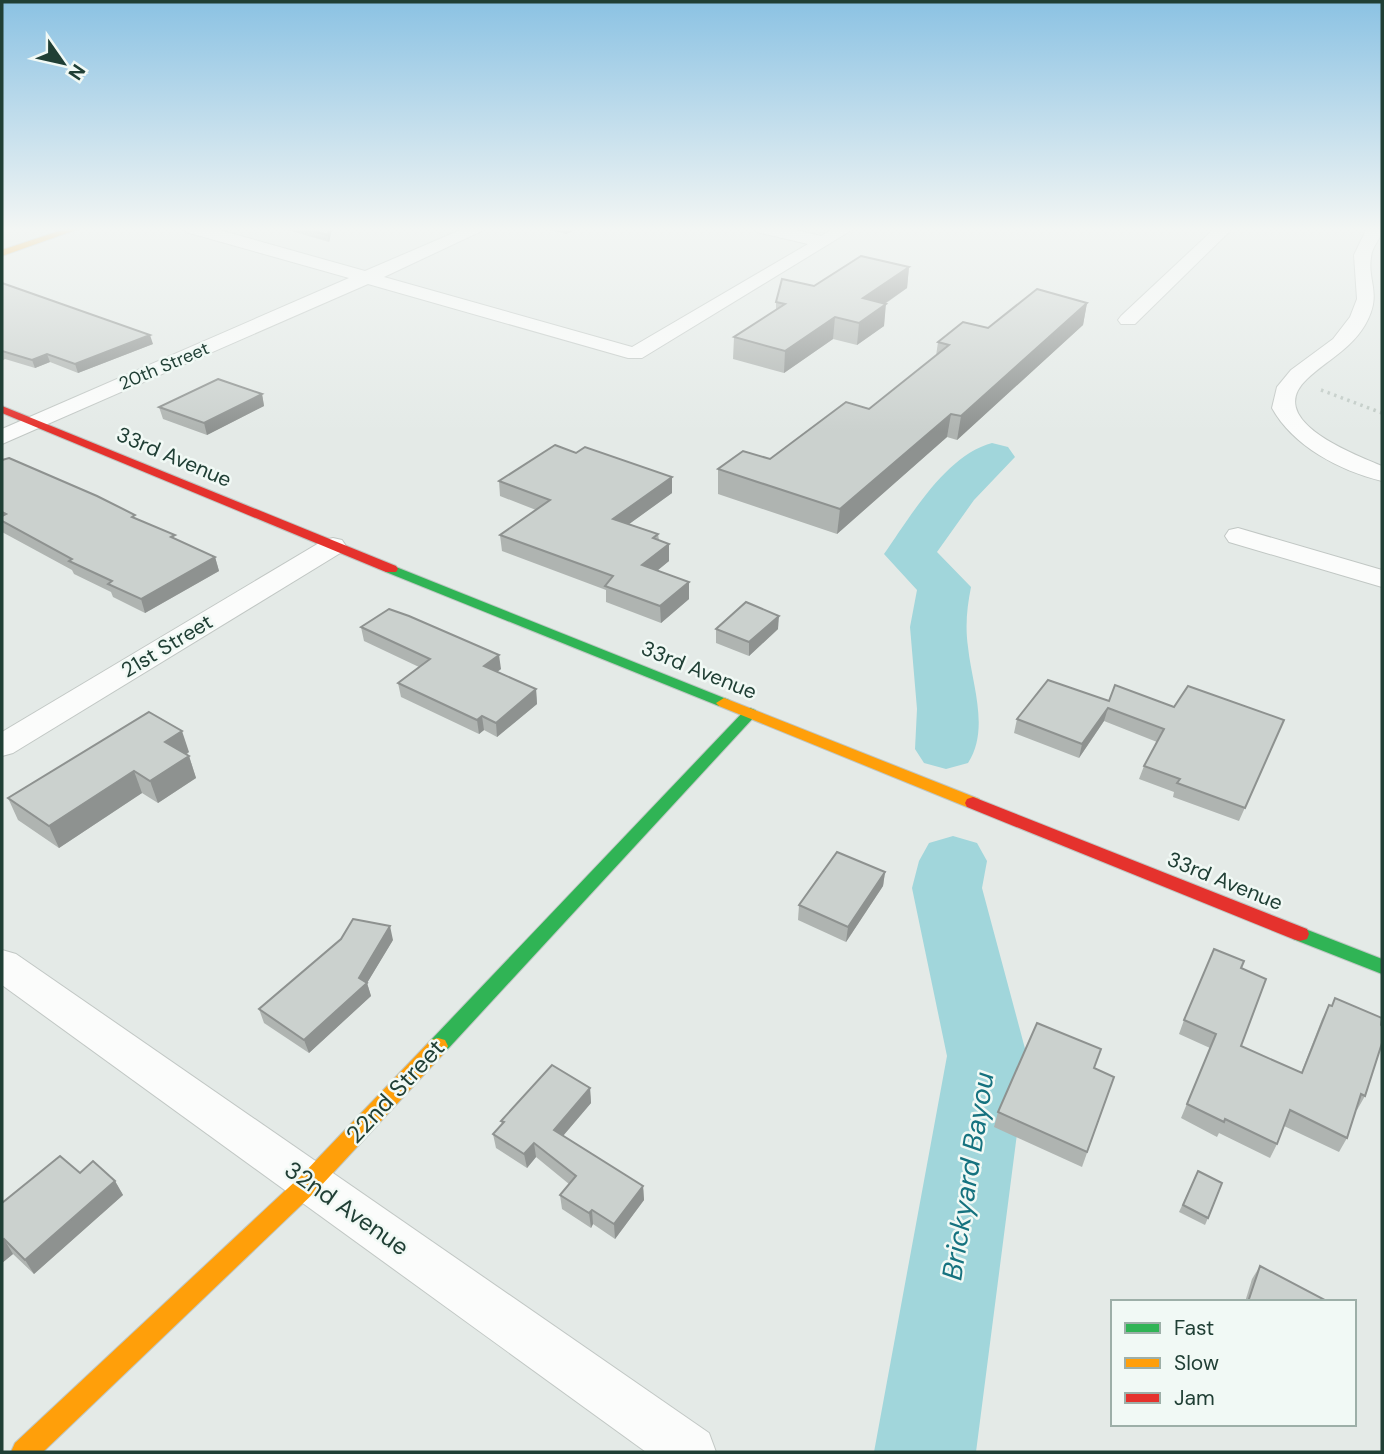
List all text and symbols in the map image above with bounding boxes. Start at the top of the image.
north arrow [28,28,98,98]
text: N [62,59,91,85]
street label: 20th Street [115,336,213,396]
street label: 33rd Avenue [112,420,236,494]
street label: 21st Street [116,608,218,684]
street label: 33rd Avenue [637,634,761,706]
street label: 33rd Avenue [1163,845,1287,917]
street label: 22nd Street [339,1033,451,1149]
water label: Brickyard Bayou [933,1069,1003,1283]
street label: 32nd Avenue [279,1154,415,1262]
legend [1111,1300,1356,1426]
text: Fast [1174,1314,1214,1342]
text: Slow [1174,1349,1219,1377]
text: Jam [1174,1384,1215,1412]

